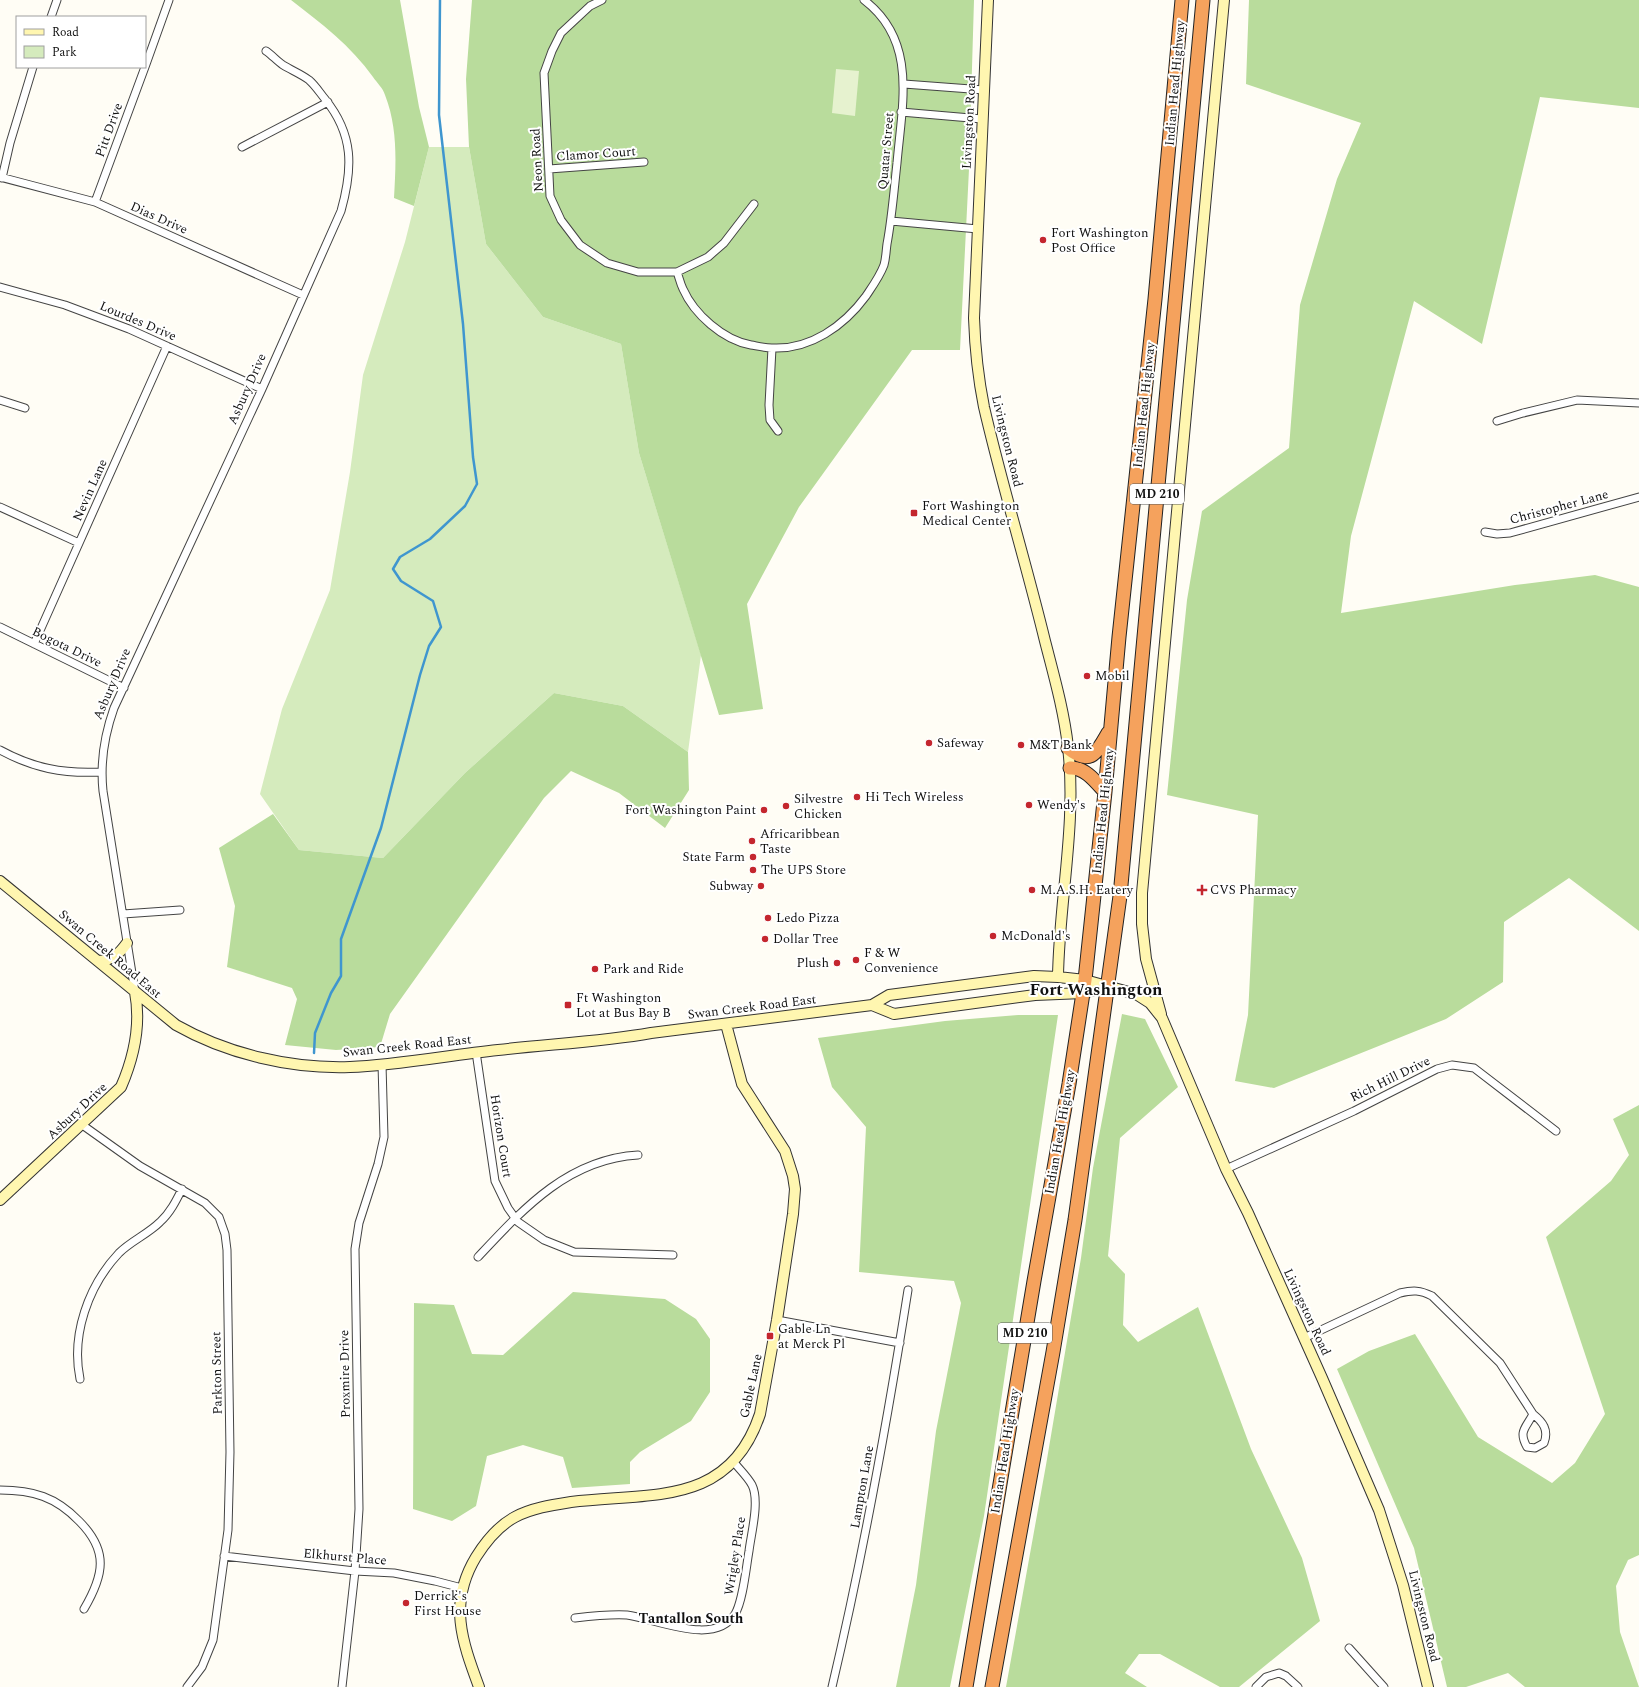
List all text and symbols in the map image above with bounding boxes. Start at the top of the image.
legend [16,16,146,68]
street label: Indian Head Highway [1160,18,1191,147]
text: Road [52,23,79,42]
text: Park [52,43,77,62]
street label: Livingston Road [957,74,981,170]
street label: Pitt Drive [90,100,128,160]
street label: Quatar Street [873,111,899,191]
street label: Neon Road [525,128,549,192]
street label: Clamor Court [556,141,637,167]
street label: Dias Drive [127,196,191,240]
place label: Fort Washington Post Office [1051,223,1149,258]
marker: Fort Washington Post Office [1038,235,1048,245]
street label: Lourdes Drive [96,296,180,346]
street label: Indian Head Highway [1127,340,1161,469]
street label: Asbury Drive [222,350,272,428]
street label: Livingston Road [986,393,1028,489]
street label: Nevin Lane [67,456,113,524]
road number: MD 210 [1130,484,1184,504]
street label: Christopher Lane [1507,484,1611,530]
place label: Fort Washington Medical Center [922,496,1020,531]
marker: Fort Washington Medical Center [909,508,919,518]
street label: Bogota Drive [29,621,105,673]
street label: Asbury Drive [88,645,136,723]
place label: Mobil [1095,666,1130,686]
marker: Mobil [1082,671,1092,681]
place label: Safeway [937,733,984,753]
place label: M&T Bank [1029,735,1092,755]
marker: Safeway [924,738,934,748]
marker: M&T Bank [1016,740,1026,750]
street label: Indian Head Highway [1086,746,1120,875]
place label: Hi Tech Wireless [865,787,964,807]
place label: Silvestre Chicken [794,789,843,824]
marker: Hi Tech Wireless [852,792,862,802]
place label: Wendy's [1037,795,1086,815]
place label: Fort Washington Paint [625,800,756,820]
marker: Wendy's [1024,800,1034,810]
marker: Silvestre Chicken [781,801,791,811]
marker: Fort Washington Paint [759,805,769,815]
place label: Africaribbean Taste [760,824,840,859]
marker: Africaribbean Taste [747,836,757,846]
place label: State Farm [682,847,745,867]
marker: State Farm [748,852,758,862]
place label: The UPS Store [761,860,846,880]
marker: The UPS Store [748,865,758,875]
place label: Subway [709,876,754,896]
place label: M.A.S.H. Eatery [1040,880,1134,900]
place label: CVS Pharmacy [1210,880,1297,900]
marker: Subway [756,881,766,891]
marker: M.A.S.H. Eatery [1027,885,1037,895]
marker: CVS Pharmacy [1197,885,1207,895]
street label: Swan Creek Road East [54,905,166,1003]
place label: Ledo Pizza [776,908,840,928]
marker: Ledo Pizza [763,913,773,923]
place label: McDonald's [1001,926,1071,946]
place label: Dollar Tree [773,929,839,949]
marker: McDonald's [988,931,998,941]
marker: Dollar Tree [760,934,770,944]
place label: F & W Convenience [864,943,938,978]
place label: Plush [796,953,829,973]
marker: F & W Convenience [851,955,861,965]
marker: Plush [832,958,842,968]
place label: Park and Ride [603,959,684,979]
marker: Park and Ride [590,964,600,974]
district label: Fort Washington [1029,977,1163,1003]
place label: Ft Washington Lot at Bus Bay B [576,988,671,1023]
street label: Swan Creek Road East [687,989,818,1025]
marker: Ft Washington Lot at Bus Bay B [563,1000,573,1010]
street label: Swan Creek Road East [342,1029,473,1063]
street label: Rich Hill Drive [1346,1051,1434,1107]
street label: Indian Head Highway [1039,1067,1081,1196]
street label: Asbury Drive [42,1078,112,1144]
street label: Horizon Court [485,1093,518,1180]
street label: Livingston Road [1278,1265,1336,1359]
place label: Gable Ln at Merck Pl [778,1319,845,1354]
road number: MD 210 [998,1323,1052,1343]
street label: Proxmire Drive [334,1330,356,1418]
street label: Parkton Street [206,1331,228,1415]
marker: Gable Ln at Merck Pl [765,1331,775,1341]
street label: Gable Lane [734,1352,768,1420]
street label: Indian Head Highway [985,1386,1025,1515]
street label: Lampton Lane [845,1444,879,1530]
street label: Wrigley Place [719,1515,751,1597]
street label: Elkhurst Place [302,1543,388,1571]
street label: Livingston Road [1403,1568,1445,1664]
place label: Derrick's First House [414,1586,481,1621]
marker: Derrick's First House [401,1598,411,1608]
district label: Tantallon South [639,1608,744,1629]

